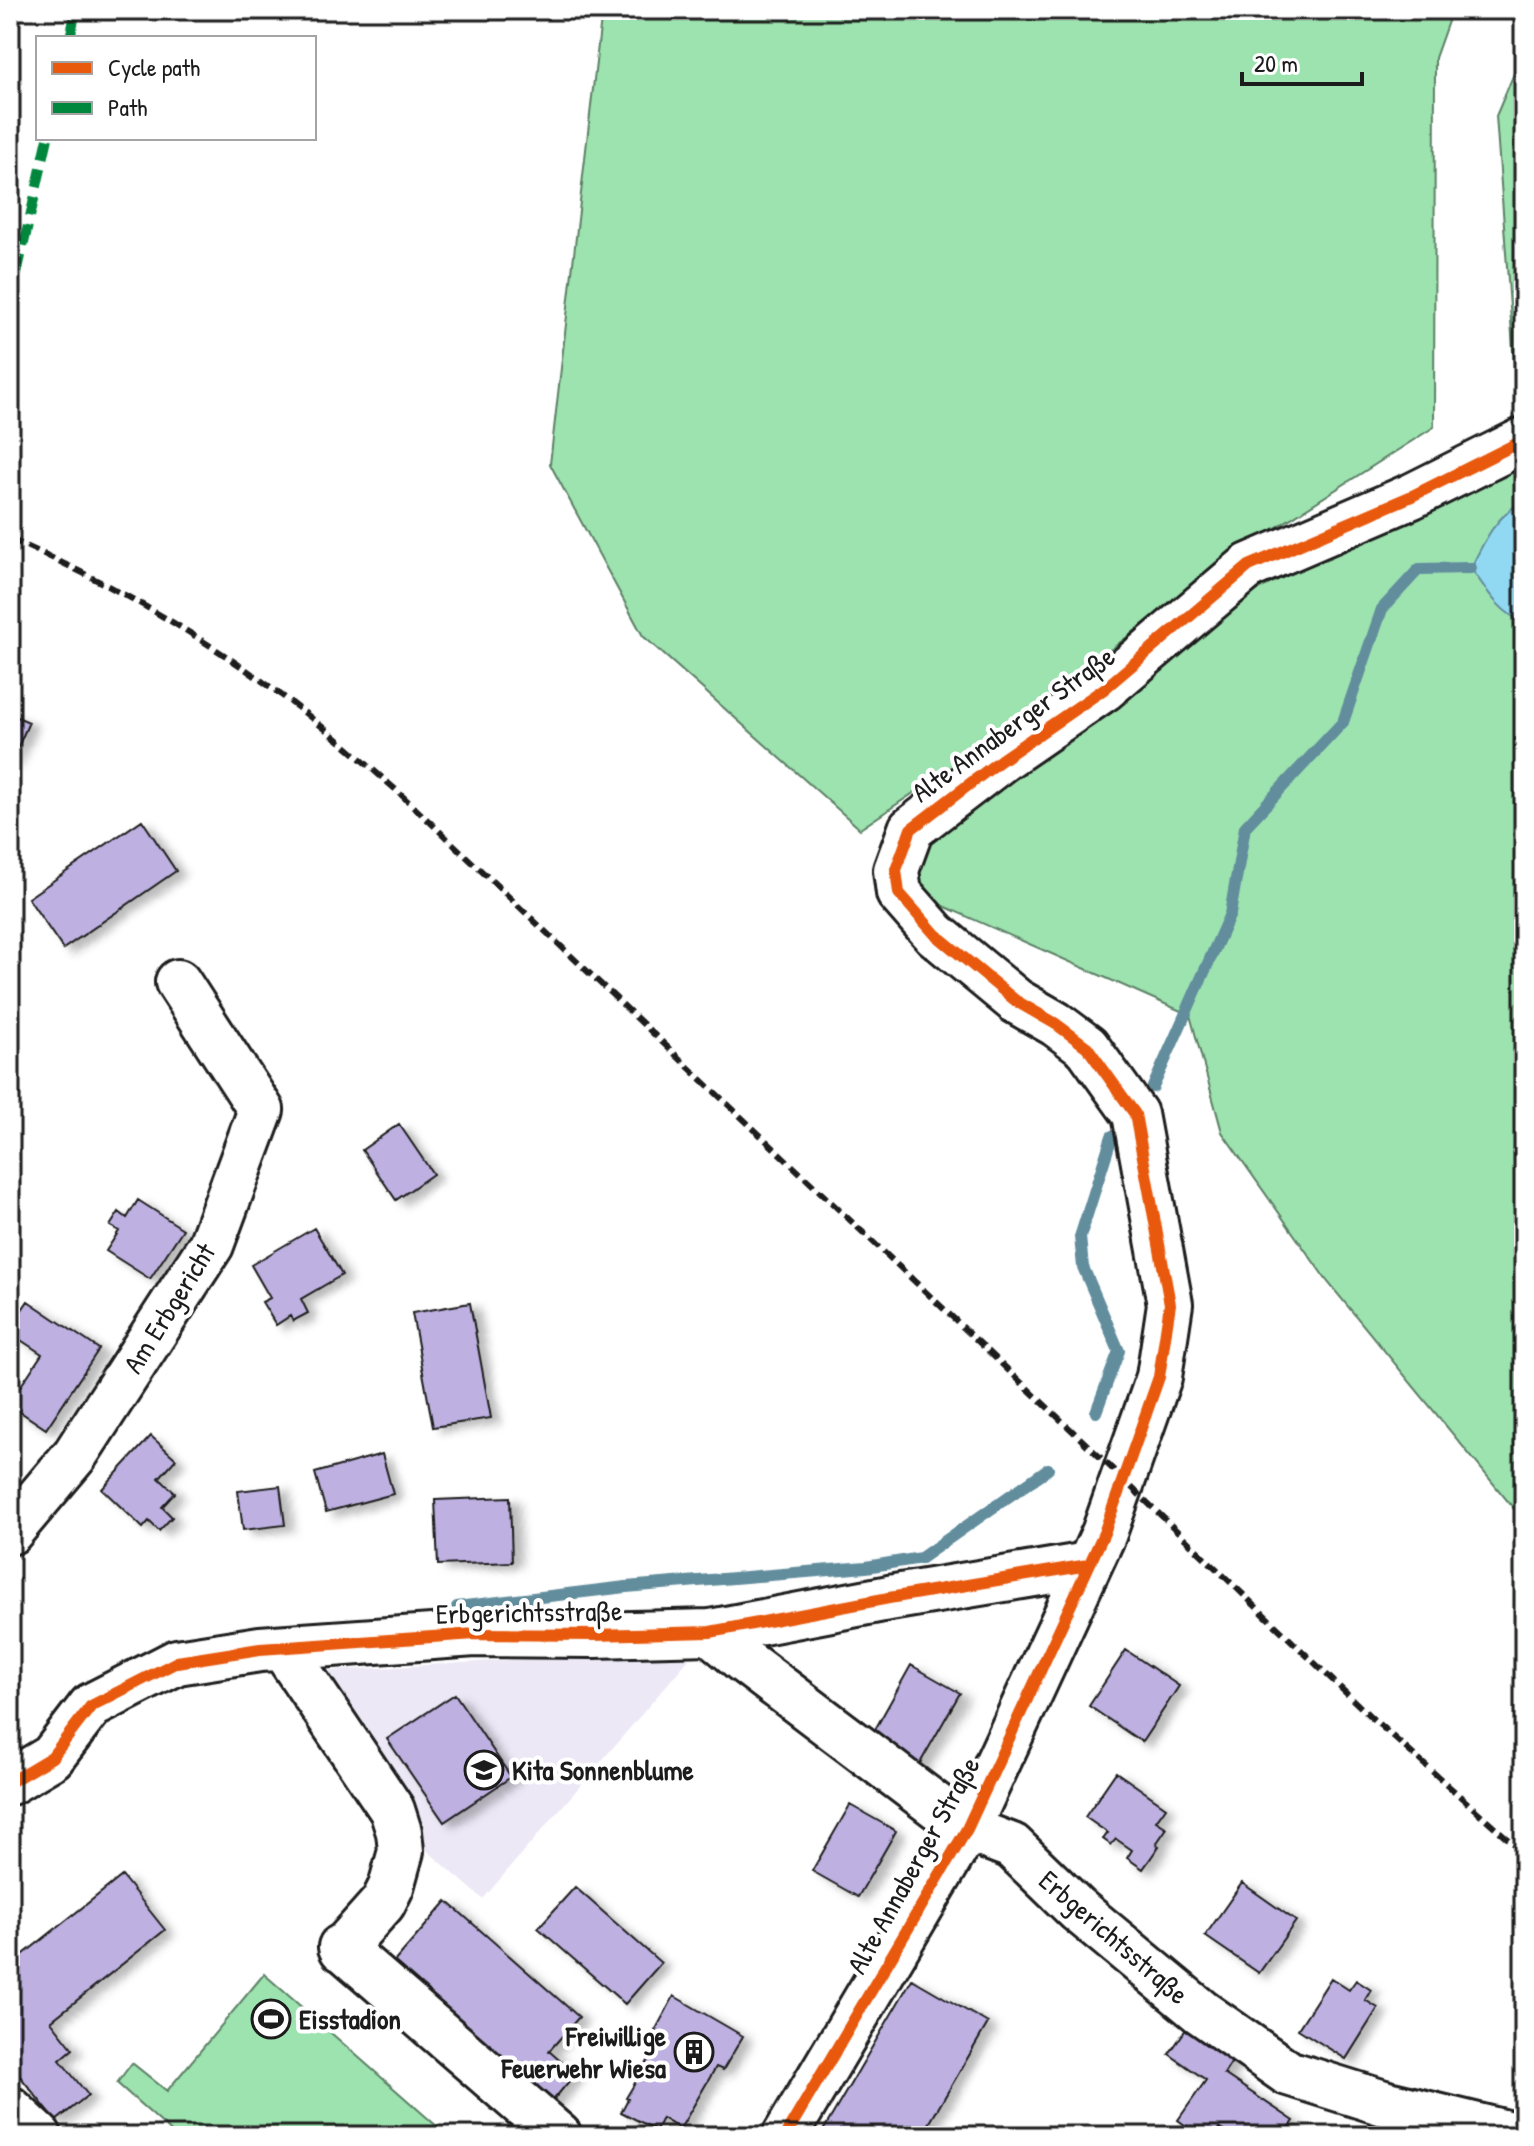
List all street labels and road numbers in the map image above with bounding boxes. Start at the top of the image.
street label: Alte Annaberger Straße [904,637,1122,811]
street label: Am Erbgericht [114,1235,224,1380]
street label: Erbgerichtsstraße [435,1591,623,1633]
street label: Alte Annaberger Straße [838,1750,988,1980]
street label: Erbgerichtsstraße [1031,1861,1197,2013]

